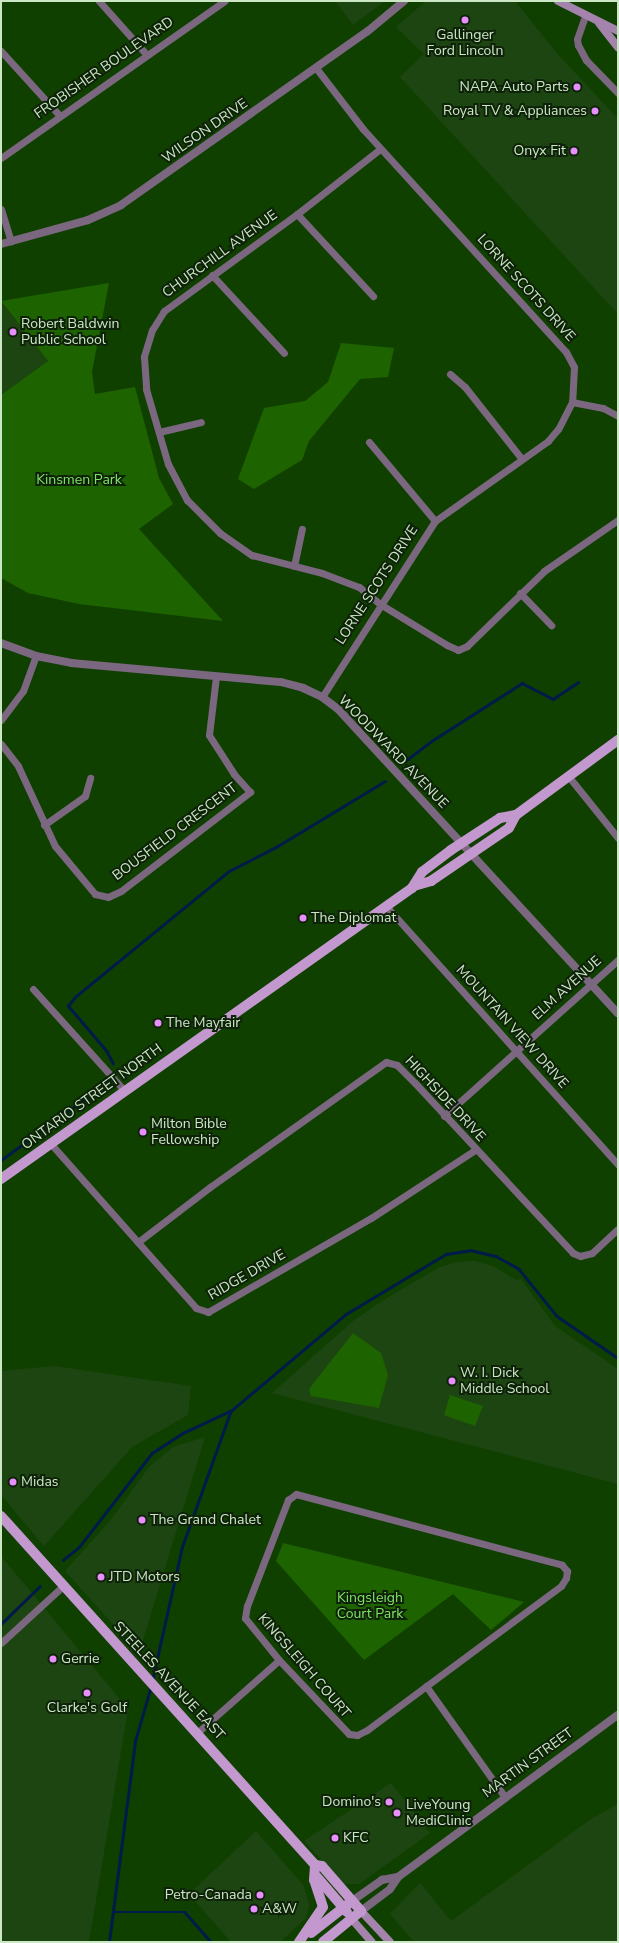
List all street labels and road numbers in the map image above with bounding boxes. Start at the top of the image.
street label: FROBISHER BOULEVARD [31,13,177,123]
street label: WILSON DRIVE [159,95,251,167]
street label: CHURCHILL AVENUE [159,207,281,301]
street label: LORNE SCOTS DRIVE [473,231,579,345]
street label: LORNE SCOTS DRIVE [332,522,422,648]
street label: WOODWARD AVENUE [335,692,451,812]
street label: BOUSFIELD CRESCENT [109,780,241,884]
street label: ELM AVENUE [529,953,605,1023]
street label: MOUNTAIN VIEW DRIVE [452,962,572,1092]
street label: ONTARIO STREET NORTH [18,1040,166,1154]
street label: HIGHSIDE DRIVE [401,1053,489,1145]
street label: RIDGE DRIVE [205,1246,289,1304]
street label: KINGSLEIGH COURT [254,1610,354,1722]
street label: STEELES AVENUE EAST [110,1618,228,1744]
street label: MARTIN STREET [479,1724,577,1802]

